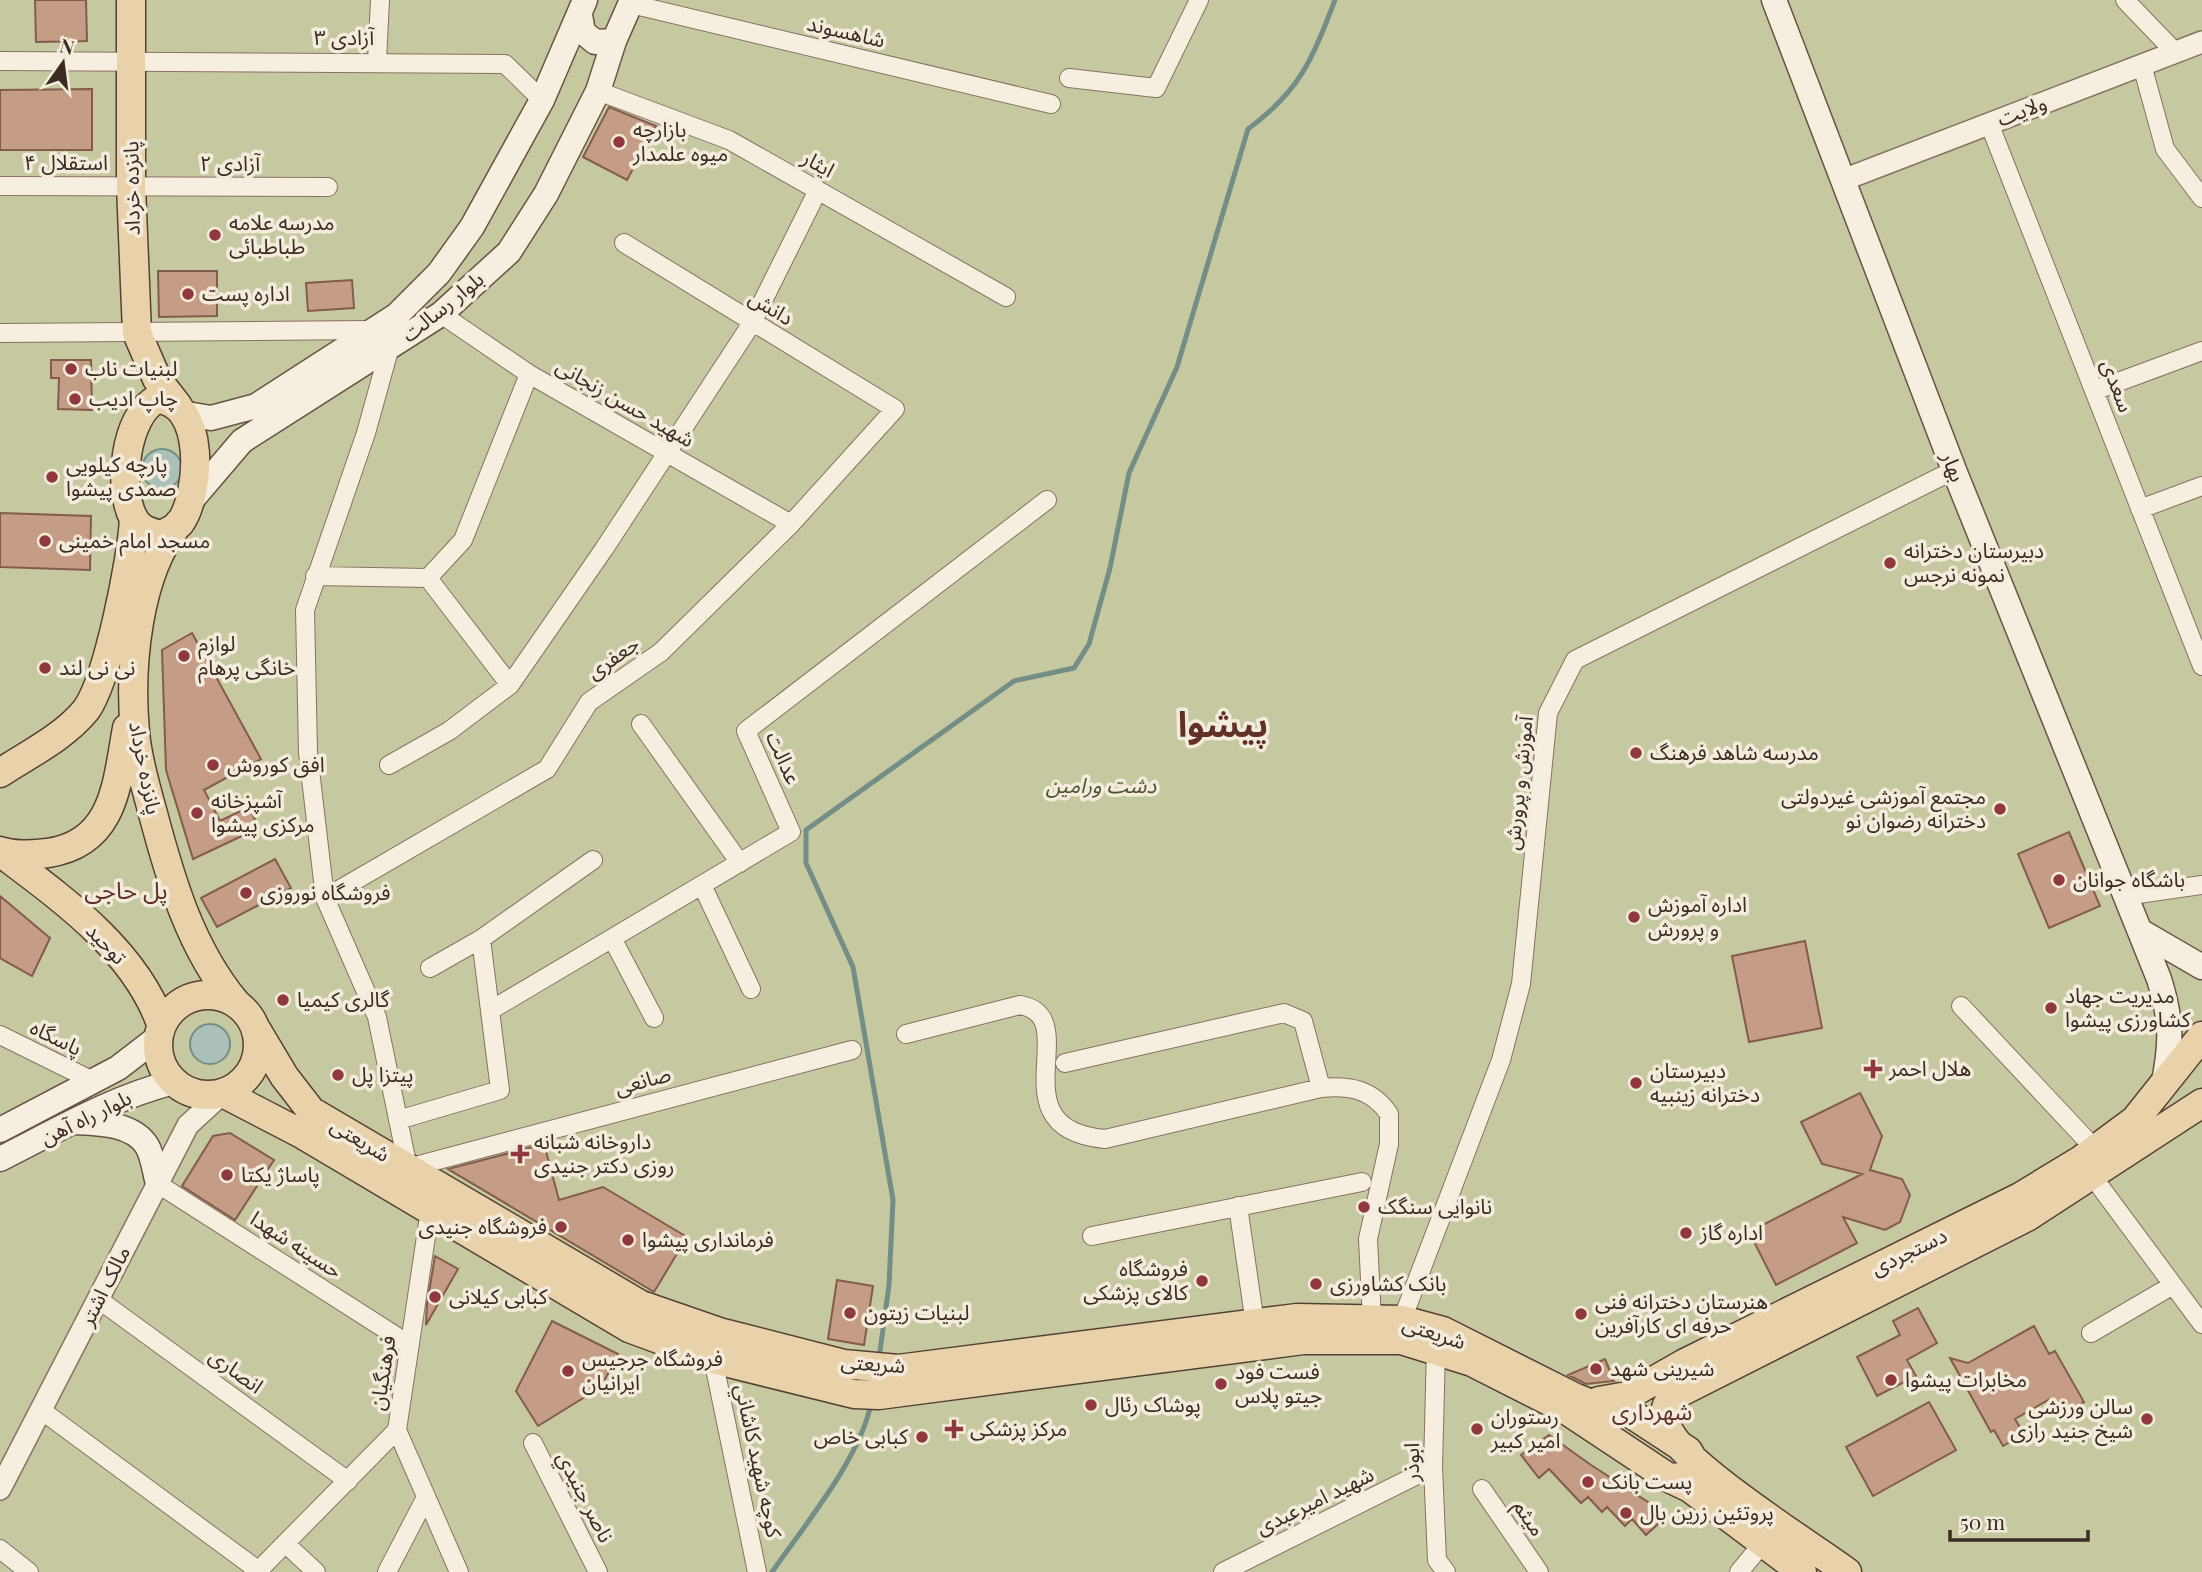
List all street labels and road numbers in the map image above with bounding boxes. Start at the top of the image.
street label: شاهسوند [805,7,888,53]
street label: آزادی ۳ [314,22,375,50]
street label: ولایت [1993,87,2050,131]
street label: پانزده خرداد [115,140,146,236]
street label: ایثار [797,142,840,182]
street label: استقلال ۴ [24,147,108,175]
street label: آزادی ۲ [200,148,261,176]
street label: بلوار رسالت [395,264,489,347]
street label: دانش [745,282,800,330]
street label: شهید حسن زنجانی [552,350,700,452]
street label: سعدی [2096,355,2142,416]
street label: بهار [1936,446,1973,485]
street label: جعفری [580,628,644,684]
street label: آموزش و پرورش [1496,714,1539,851]
street label: پانزده خرداد [123,719,170,817]
street label: عدالت [761,726,809,788]
street label: توحید [81,916,134,969]
street label: پاسگاه [26,1012,87,1062]
street label: صانعی [611,1058,674,1100]
street label: بلوار راه آهن [35,1082,135,1150]
street label: شریعتی [326,1110,396,1167]
street label: حسینه شهدا [246,1203,348,1283]
street label: دستجردی [1865,1220,1951,1281]
street label: مالک اشتر [71,1240,135,1331]
street label: شریعتی [1400,1308,1470,1354]
street label: فرهنگیان [361,1333,401,1412]
street label: انصاری [205,1340,270,1398]
street label: شریعتی [840,1346,906,1378]
street label: كوچه شهيد كاشاني [726,1381,790,1541]
street label: ابوذر [1396,1443,1424,1482]
street label: ناصر جنيدي [548,1446,622,1548]
street label: شهید امیرعبدی [1251,1459,1378,1540]
street label: میثم [1506,1493,1553,1542]

